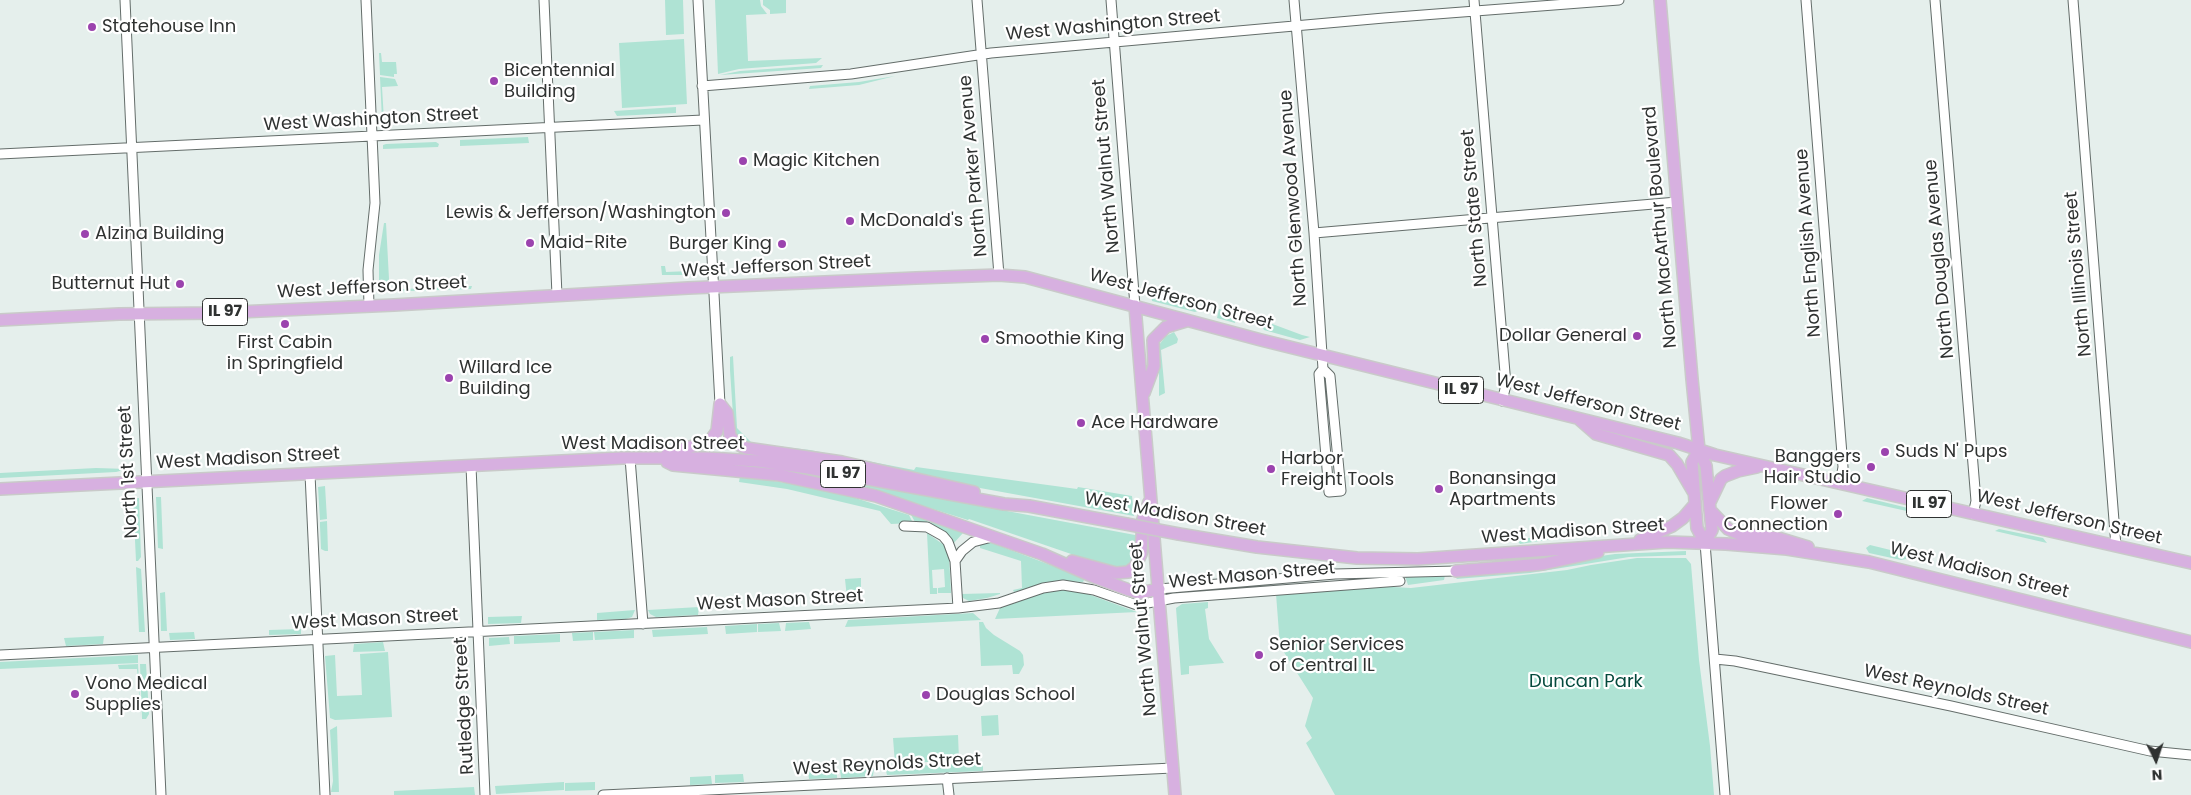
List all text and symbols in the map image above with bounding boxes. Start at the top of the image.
street label: West Washington Street [1005,6,1221,46]
place label: Statehouse Inn [102,16,236,38]
marker: Statehouse Inn [86,21,98,33]
place label: Bicentennial Building [504,60,615,102]
street label: North Parker Avenue [955,74,993,258]
marker: Bicentennial Building [488,75,500,87]
street label: North Walnut Street [1089,78,1125,254]
street label: North Glenwood Avenue [1276,89,1312,307]
street label: West Washington Street [263,104,479,136]
street label: North MacArthur Boulevard [1640,105,1682,349]
street label: North State Street [1457,128,1493,288]
street label: North English Avenue [1792,148,1826,338]
place label: Magic Kitchen [753,150,880,172]
marker: Magic Kitchen [737,155,749,167]
street label: North Douglas Avenue [1921,158,1959,360]
street label: North Illinois Street [2061,190,2097,358]
place label: Lewis & Jefferson/Washington [446,202,716,224]
marker: Lewis & Jefferson/Washington [720,207,732,219]
place label: McDonald's [860,210,963,232]
marker: McDonald's [844,215,856,227]
place label: Alzina Building [95,223,224,245]
marker: Alzina Building [79,228,91,240]
place label: Maid-Rite [540,232,627,254]
place label: Burger King [669,233,772,255]
marker: Maid-Rite [524,237,536,249]
marker: Burger King [776,238,788,250]
street label: West Jefferson Street [681,251,871,283]
street label: West Jefferson Street [1087,265,1275,335]
street label: West Jefferson Street [277,272,467,304]
place label: Butternut Hut [52,273,170,295]
marker: Butternut Hut [174,278,186,290]
road number: IL 97 [202,298,248,326]
marker: First Cabin in Springfield [279,318,291,330]
place label: Dollar General [1499,325,1627,347]
place label: Smoothie King [995,328,1125,350]
marker: Dollar General [1631,330,1643,342]
place label: First Cabin in Springfield [227,332,343,374]
marker: Smoothie King [979,333,991,345]
place label: Willard Ice Building [459,357,552,399]
street label: West Jefferson Street [1493,370,1683,436]
marker: Willard Ice Building [443,372,455,384]
road number: IL 97 [1438,376,1484,404]
street label: North 1st Street [115,405,143,539]
place label: Ace Hardware [1091,412,1218,434]
marker: Ace Hardware [1075,417,1087,429]
street label: West Madison Street [561,433,745,455]
place label: Suds N' Pups [1895,441,2007,463]
street label: West Madison Street [156,443,340,475]
place label: Banggers Hair Studio [1764,446,1861,488]
marker: Suds N' Pups [1879,446,1891,458]
place label: Harbor Freight Tools [1281,448,1394,490]
road number: IL 97 [820,460,866,488]
marker: Banggers Hair Studio [1865,461,1877,473]
marker: Harbor Freight Tools [1265,463,1277,475]
place label: Bonansinga Apartments [1449,468,1556,510]
marker: Bonansinga Apartments [1433,483,1445,495]
street label: West Jefferson Street [1974,486,2164,550]
street label: West Madison Street [1083,488,1267,542]
road number: IL 97 [1906,490,1952,518]
place label: Flower Connection [1723,493,1828,536]
marker: Flower Connection [1832,508,1844,520]
street label: West Madison Street [1481,515,1665,549]
street label: West Madison Street [1887,538,2071,604]
street label: North Walnut Street [1126,541,1162,717]
street label: West Mason Street [1168,558,1336,594]
street label: West Mason Street [696,586,864,616]
street label: West Mason Street [291,605,459,635]
place label: Senior Services of Central IL [1269,634,1404,676]
street label: Rutledge Street [451,637,479,775]
marker: Senior Services of Central IL [1253,649,1265,661]
street label: West Reynolds Street [1862,661,2050,721]
park label: Duncan Park [1529,671,1643,693]
place label: Vono Medical Supplies [85,673,207,716]
place label: Douglas School [936,684,1075,706]
marker: Vono Medical Supplies [69,688,81,700]
marker: Douglas School [920,689,932,701]
north arrow [2131,735,2181,785]
street label: West Reynolds Street [792,749,982,781]
text: N [2151,765,2163,785]

